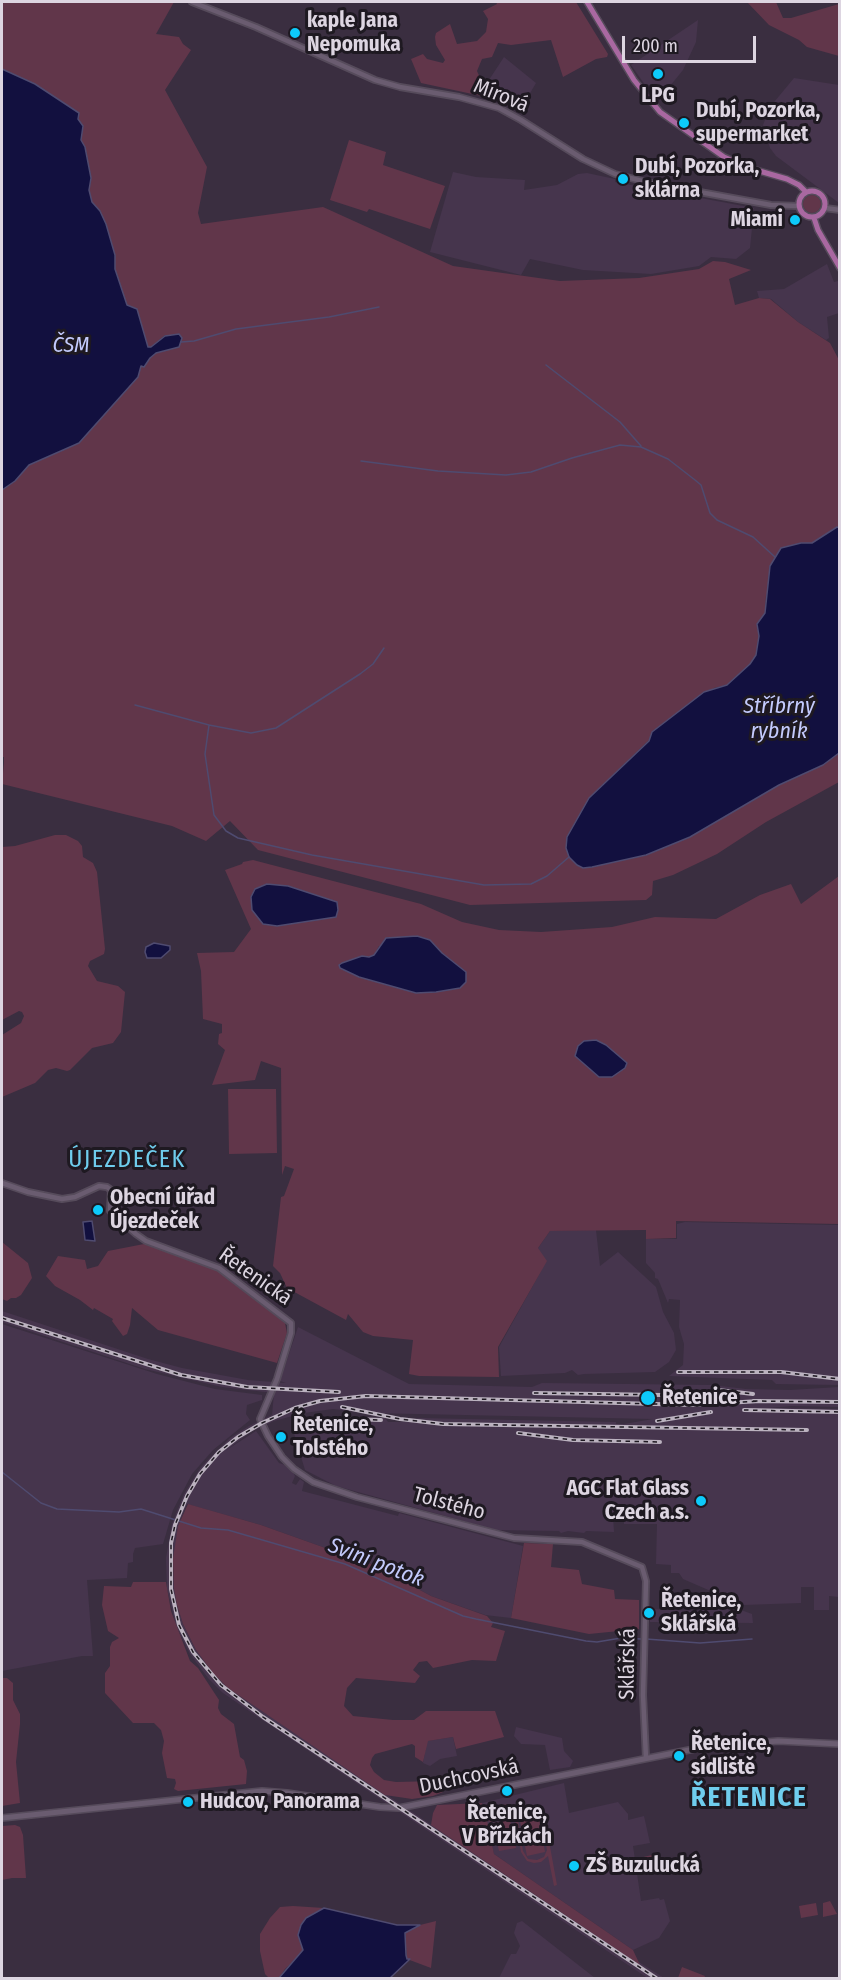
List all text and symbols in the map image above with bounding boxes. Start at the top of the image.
place label: kaple Jana Nepomuka [307,8,401,58]
scale bar [625,24,758,62]
marker: kaple Jana Nepomuka [288,26,302,40]
text: 200 m [633,35,678,57]
marker: LPG [651,67,665,81]
street label: Mírová [470,74,532,118]
place label: LPG [641,83,675,109]
place label: Dubí, Pozorka, supermarket [696,98,820,148]
marker: Dubí, Pozorka, supermarket [677,116,691,130]
place label: Dubí, Pozorka, sklárna [635,154,759,204]
marker: Dubí, Pozorka, sklárna [616,172,630,186]
place label: Miami [731,207,783,233]
marker: Miami [788,213,802,227]
water label: ČSM [52,333,90,359]
water label: Stříbrný rybník [743,694,815,746]
district label: ÚJEZDEČEK [68,1146,186,1174]
place label: Obecní úřad Újezdeček [110,1185,215,1235]
marker: Obecní úřad Újezdeček [91,1203,105,1217]
street label: Řetenická [214,1243,296,1311]
place label: Řetenice [662,1385,738,1411]
marker: Řetenice [639,1389,657,1407]
place label: Řetenice, Tolstého [293,1412,373,1462]
marker: Řetenice, Tolstého [274,1430,288,1444]
place label: AGC Flat Glass Czech a.s. [567,1476,689,1526]
street label: Tolstého [410,1482,488,1526]
marker: AGC Flat Glass Czech a.s. [694,1494,708,1508]
water label: Sviní potok [324,1533,428,1593]
place label: Řetenice, Sklářská [661,1588,741,1638]
marker: Řetenice, Sklářská [642,1606,656,1620]
street label: Sklářská [615,1628,641,1700]
place label: Řetenice, sídliště [691,1731,771,1781]
marker: Řetenice, sídliště [672,1749,686,1763]
street label: Duchcovská [417,1754,521,1800]
district label: ŘETENICE [691,1782,807,1814]
marker: Řetenice, V Břízkách [500,1784,514,1798]
place label: Hudcov, Panorama [200,1789,360,1815]
marker: Hudcov, Panorama [181,1795,195,1809]
place label: Řetenice, V Břízkách [462,1800,552,1850]
place label: ZŠ Buzulucká [586,1853,700,1879]
marker: ZŠ Buzulucká [567,1859,581,1873]

